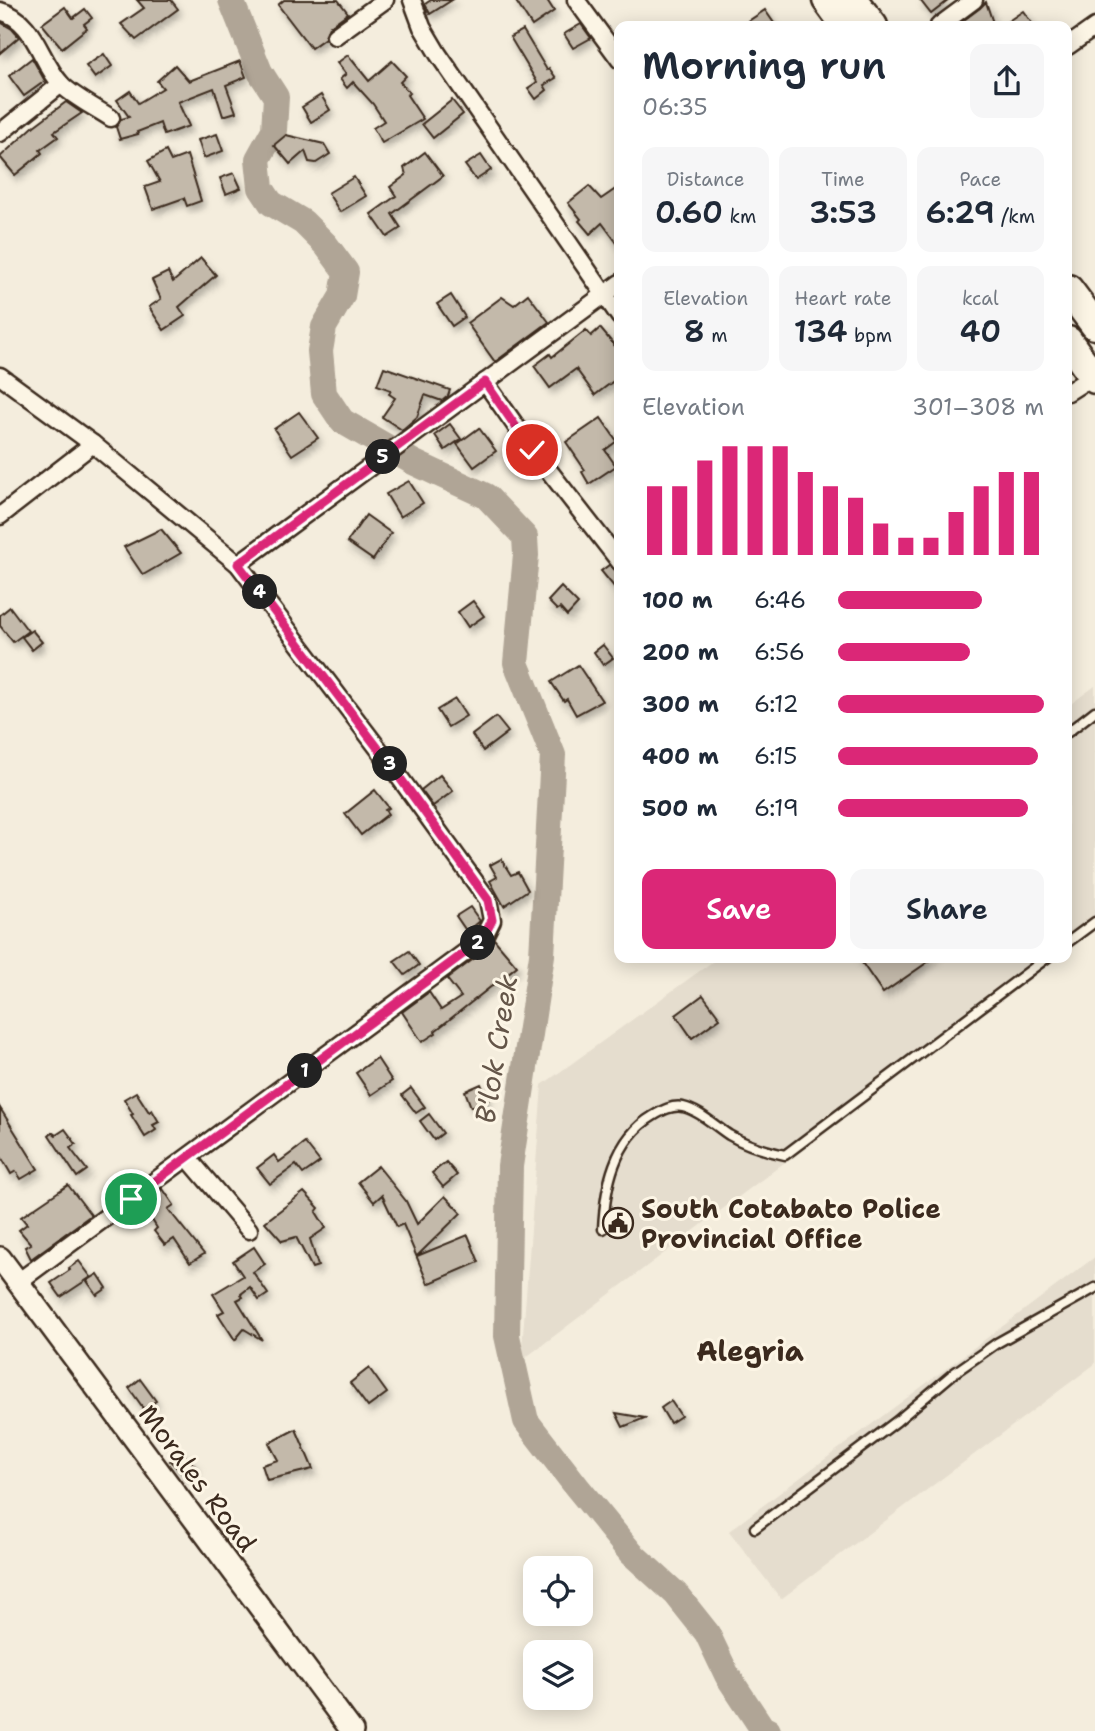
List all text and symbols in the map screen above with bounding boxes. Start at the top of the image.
text: Morning run [642,40,886,91]
button: share [970,44,1044,118]
text: 06:35 [642,92,708,122]
text: Distance [667,167,745,192]
text: Time [821,167,865,192]
text: Pace [959,167,1001,192]
text: 0.60 [655,192,723,233]
text: 3:53 [809,192,877,233]
text: 6:29 [926,192,995,233]
text: km [723,204,756,229]
text: /km [995,204,1035,229]
text: Elevation [663,286,748,311]
text: Heart rate [795,286,891,311]
text: kcal [962,286,999,311]
text: 8 [684,311,705,352]
text: 134 [794,311,848,352]
text: 40 [959,311,1001,352]
text: m [705,323,728,348]
text: bpm [848,323,892,348]
text: Elevation [642,392,745,422]
text: 301–308 m [912,392,1044,422]
pin [502,420,562,480]
icon: check [513,431,551,469]
pin: 5 [366,440,400,475]
text: 5 [377,444,388,469]
pin: 4 [243,574,278,610]
text: 4 [253,579,266,604]
text: 100 m [642,585,713,615]
text: 6:46 [754,585,806,615]
text: 200 m [642,637,719,667]
text: 6:56 [754,637,805,667]
text: 300 m [642,689,719,719]
text: 6:12 [754,689,799,719]
text: 400 m [642,741,719,771]
text: 6:15 [754,741,797,771]
pin: 3 [372,746,408,782]
text: 3 [383,751,396,776]
text: 500 m [642,793,717,823]
text: 6:19 [754,793,799,823]
button: Save [642,869,836,949]
button: Share [850,869,1044,949]
pin: 2 [461,926,496,960]
text: 2 [471,930,484,955]
water label: B'lok Creek [465,972,527,1126]
pin: 1 [288,1054,322,1088]
text: 1 [300,1058,309,1083]
pin [101,1169,161,1229]
icon: arrive [112,1180,150,1218]
place label: South Cotabato Police Provincial Office [641,1191,941,1256]
public building icon: South Cotabato Police Provincial Office [601,1206,635,1240]
district label: Alegria [696,1332,804,1370]
street label: Morales Road [131,1397,265,1559]
map controls [523,1556,593,1710]
button: locate [523,1556,593,1626]
button: layers [523,1640,593,1710]

